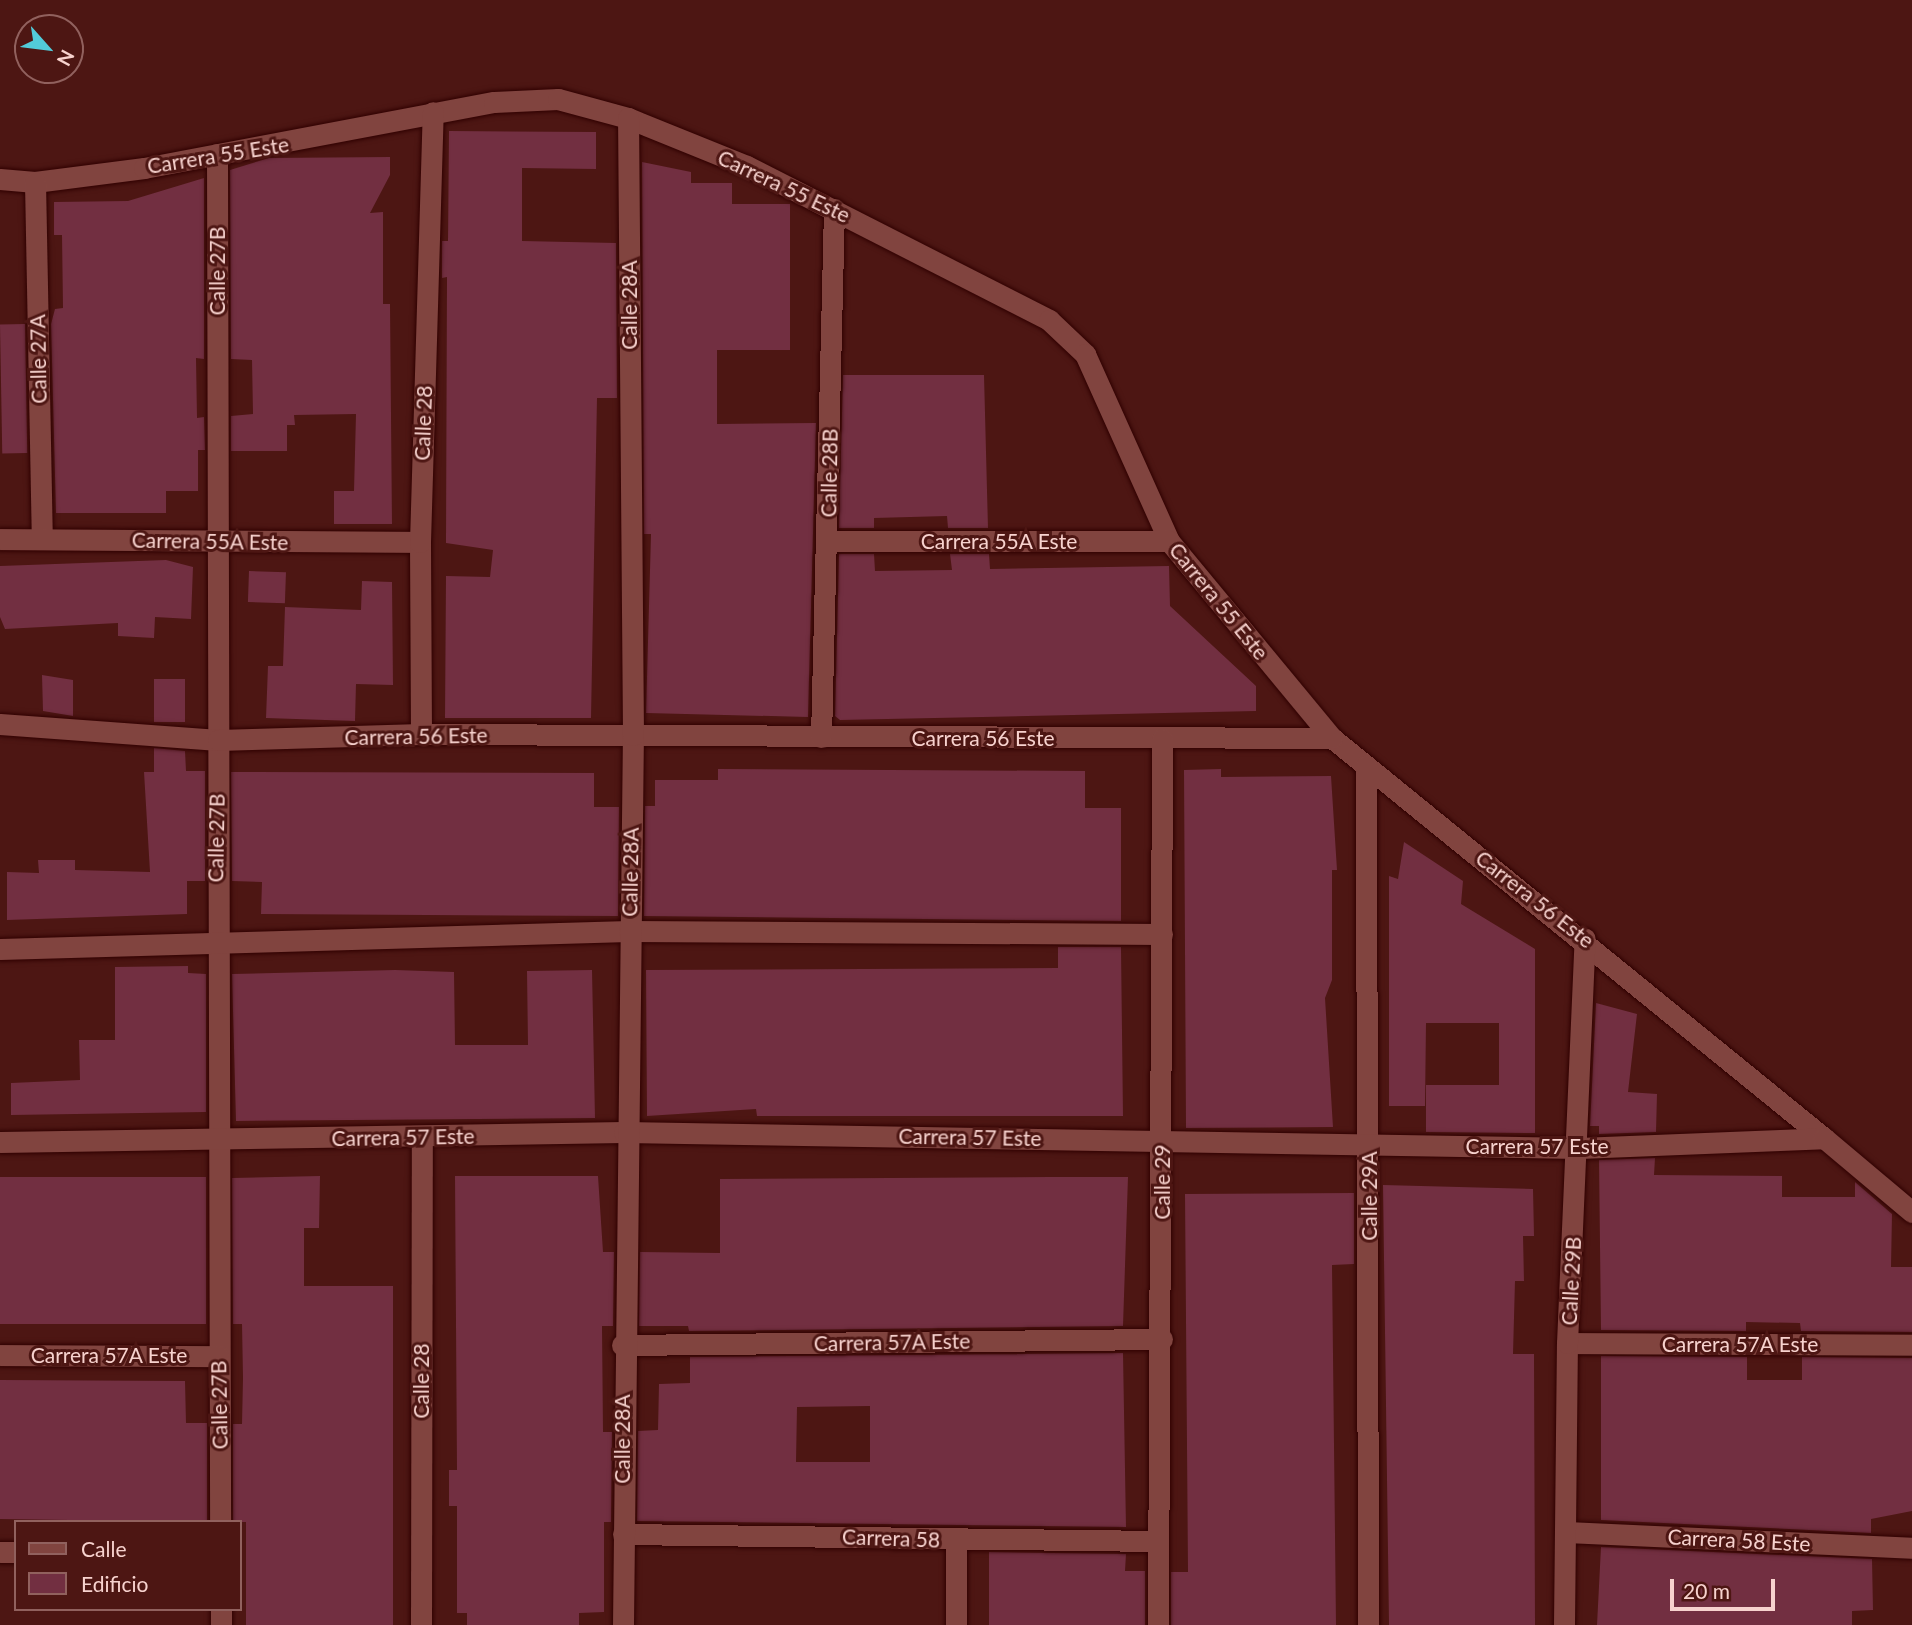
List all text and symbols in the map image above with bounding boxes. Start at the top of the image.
north arrow [14,14,84,84]
text: N [53,46,80,70]
street label: Carrera 55 Este [145,131,291,179]
street label: Carrera 55 Este [714,144,854,228]
street label: Calle 27B [204,227,230,315]
street label: Calle 28A [616,260,642,350]
street label: Calle 27A [25,314,51,404]
street label: Calle 28 [409,385,437,461]
street label: Calle 28B [816,428,842,518]
street label: Carrera 55A Este [131,527,289,555]
street label: Carrera 55A Este [920,528,1078,554]
street label: Carrera 55 Este [1164,537,1274,665]
street label: Carrera 56 Este [344,722,488,750]
street label: Carrera 56 Este [911,725,1055,751]
street label: Calle 27B [203,793,229,883]
street label: Calle 28A [617,827,643,917]
street label: Carrera 56 Este [1471,845,1599,953]
street label: Carrera 57 Este [331,1123,475,1151]
street label: Carrera 57 Este [898,1123,1042,1151]
street label: Carrera 57 Este [1465,1133,1609,1159]
street label: Calle 29 [1149,1144,1175,1220]
street label: Calle 29A [1356,1151,1382,1241]
street label: Calle 29B [1556,1236,1586,1326]
street label: Carrera 57A Este [813,1328,971,1356]
street label: Carrera 57A Este [1661,1331,1819,1357]
street label: Carrera 57A Este [30,1342,188,1368]
street label: Calle 28 [408,1343,434,1419]
street label: Calle 27B [206,1360,232,1450]
street label: Calle 28A [609,1394,635,1484]
legend [14,1520,242,1611]
street label: Carrera 58 [842,1524,940,1552]
street label: Carrera 58 Este [1667,1524,1811,1556]
text: Calle [81,1536,126,1561]
scale bar [1674,1566,1779,1610]
text: Edificio [81,1571,148,1596]
text: 20 m [1683,1578,1730,1603]

